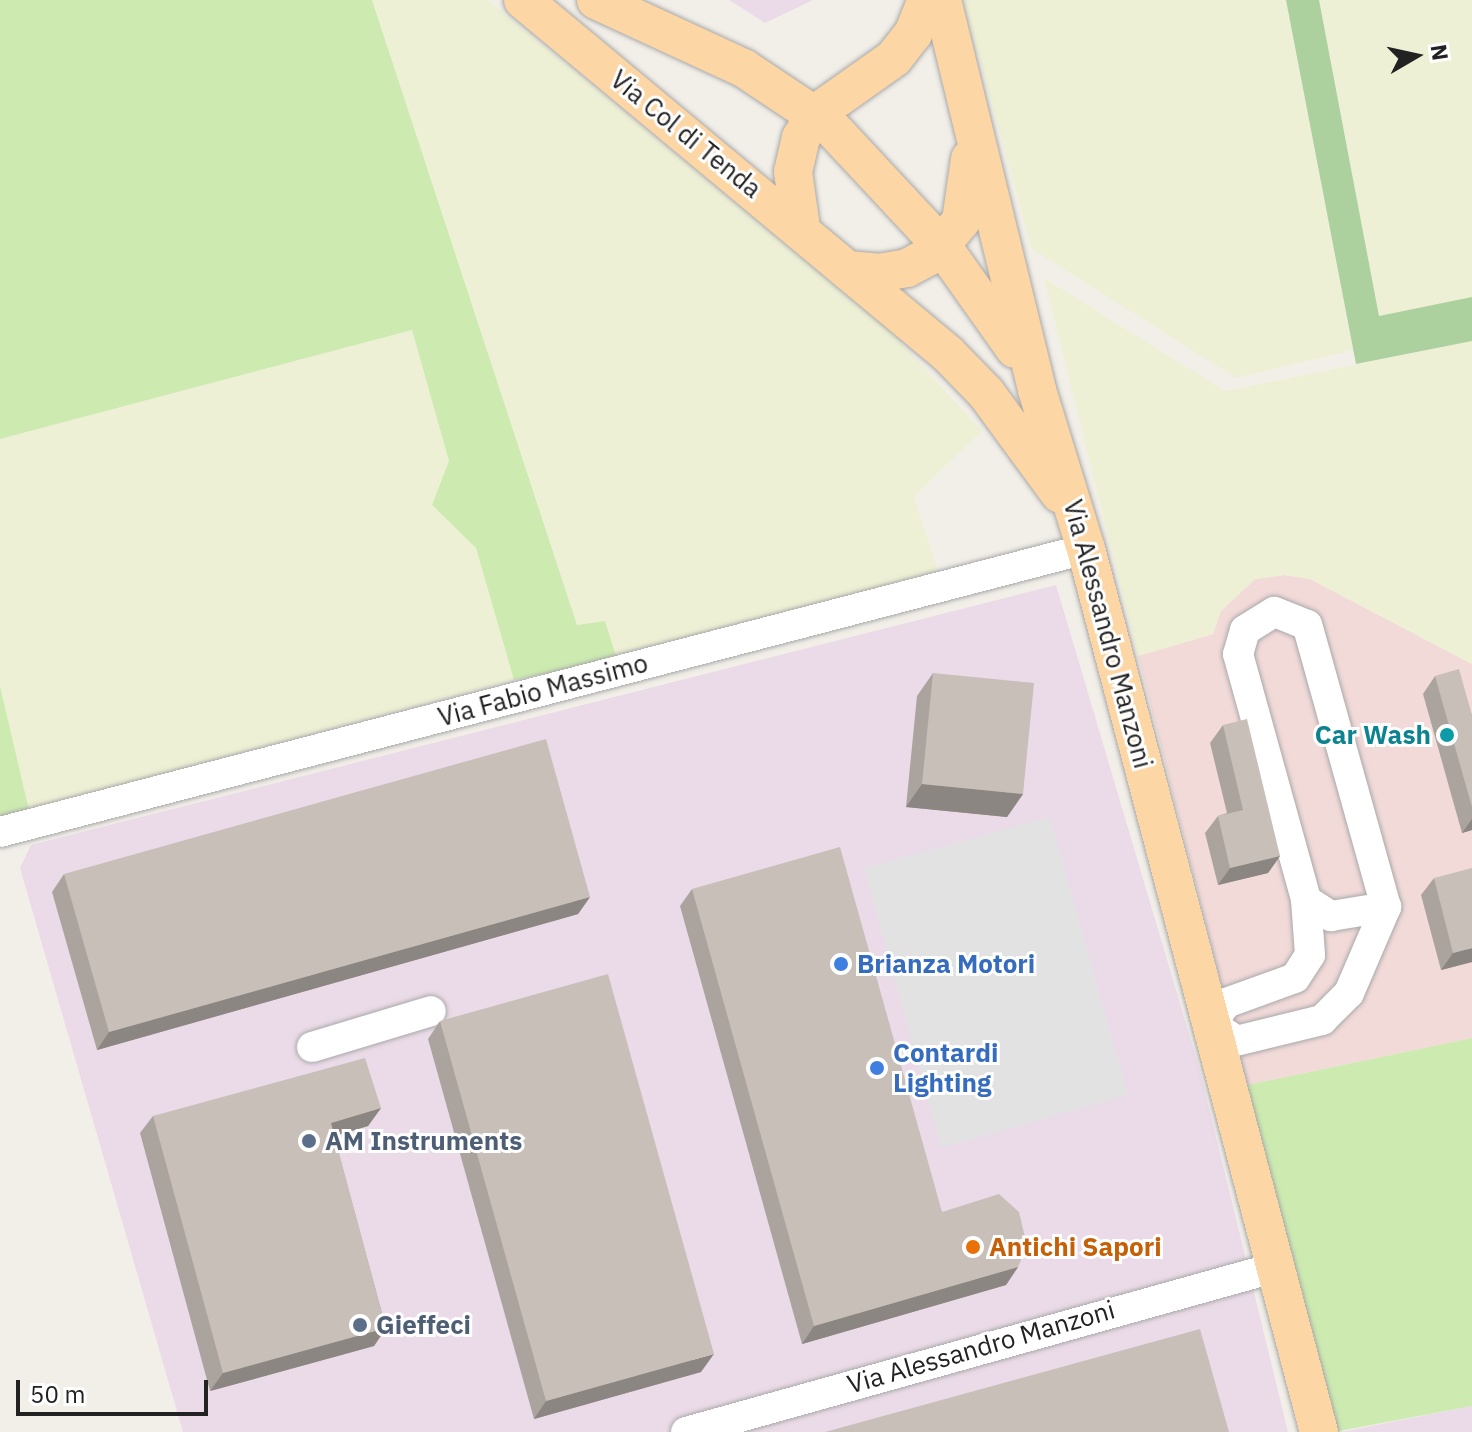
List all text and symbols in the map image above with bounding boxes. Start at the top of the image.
north arrow [1376,16,1456,96]
text: N [1425,42,1456,62]
street label: Via Col di Tenda [604,64,768,204]
street label: Via Alessandro Manzoni [1057,496,1159,772]
street label: Via Fabio Massimo [435,647,651,733]
place label: Car Wash [1315,719,1431,751]
marker: Car Wash [1438,726,1456,744]
place label: Brianza Motori [857,948,1035,980]
marker: Brianza Motori [832,955,850,973]
place label: Contardi Lighting [893,1037,998,1098]
marker: Contardi Lighting [868,1059,886,1077]
place label: AM Instruments [325,1125,522,1157]
marker: AM Instruments [300,1132,318,1150]
place label: Antichi Sapori [989,1231,1162,1263]
marker: Antichi Sapori [964,1238,982,1256]
street label: Via Alessandro Manzoni [844,1294,1118,1400]
place label: Gieffeci [376,1309,471,1341]
marker: Gieffeci [351,1316,369,1334]
scale bar [20,1364,212,1414]
text: 50 m [30,1378,85,1410]

